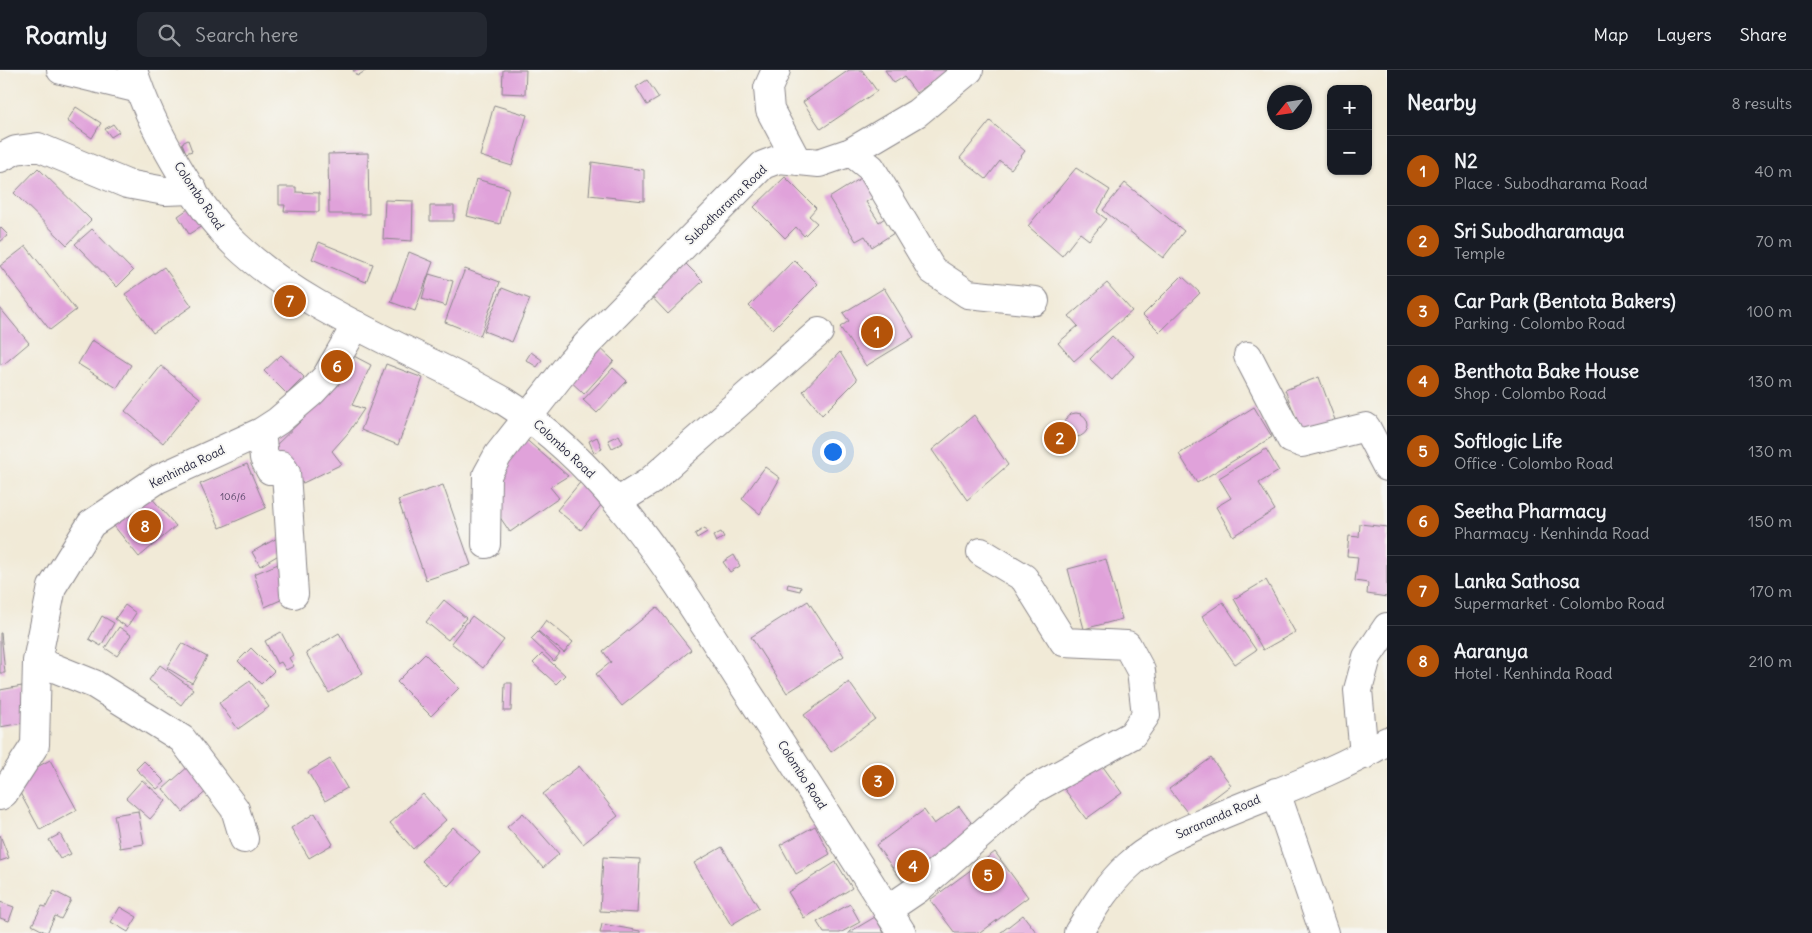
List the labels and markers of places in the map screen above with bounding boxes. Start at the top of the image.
pin: 7 [274,282,306,320]
pin: 1 [861,313,893,351]
pin: 6 [321,347,353,385]
pin: 2 [1044,419,1076,457]
pin: 8 [129,507,161,545]
pin: 3 [862,762,894,800]
pin: 4 [897,847,929,885]
pin: 5 [972,856,1004,894]

